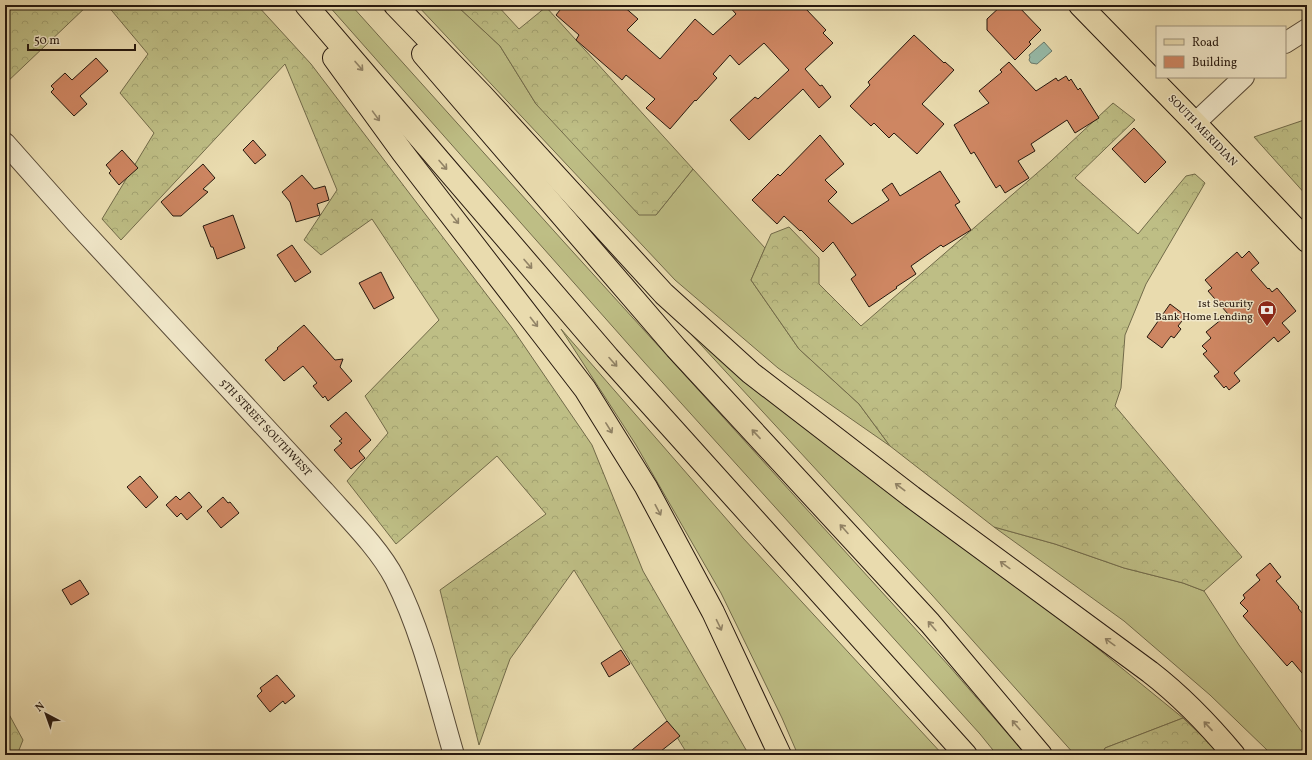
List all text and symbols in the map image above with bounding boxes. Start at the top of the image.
scale bar [28,26,135,52]
legend [1156,26,1286,78]
text: 50 m [34,33,60,49]
text: Road [1192,35,1219,51]
text: Building [1192,55,1237,71]
one-way arrow [354,61,363,72]
street label: SOUTH MERIDIAN [1164,92,1240,170]
one-way arrow [372,110,380,121]
one-way arrow [439,160,448,170]
one-way arrow [450,214,459,225]
one-way arrow [523,258,532,268]
place label: 1st Security Bank Home Lending [1155,297,1253,325]
bank icon: 1st Security Bank Home Lending [1256,299,1278,327]
one-way arrow [530,317,538,328]
one-way arrow [608,357,618,367]
street label: 5TH STREET SOUTHWEST [216,376,315,480]
one-way arrow [606,422,614,434]
one-way arrow [751,429,761,439]
one-way arrow [895,483,906,492]
one-way arrow [655,504,662,516]
one-way arrow [840,524,849,535]
one-way arrow [1000,561,1011,569]
one-way arrow [716,618,723,630]
one-way arrow [927,620,936,631]
one-way arrow [1104,638,1115,646]
north arrow [26,694,66,734]
text: N [32,699,48,716]
one-way arrow [1011,720,1020,730]
one-way arrow [1203,721,1213,731]

